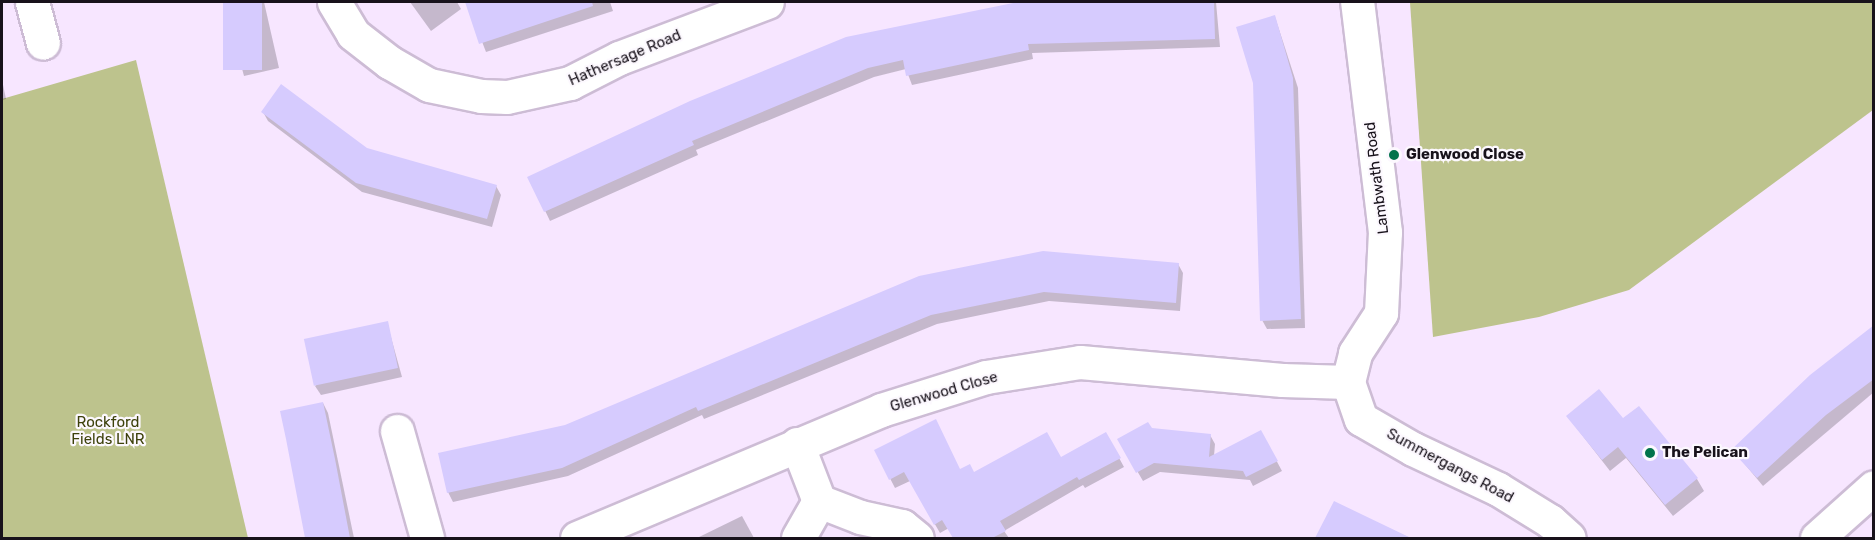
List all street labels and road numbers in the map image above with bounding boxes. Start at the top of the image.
street label: Hathersage Road [566,26,684,90]
street label: Lambwath Road [1361,121,1393,235]
street label: Glenwood Close [888,368,1000,416]
street label: Summergangs Road [1383,425,1517,507]

